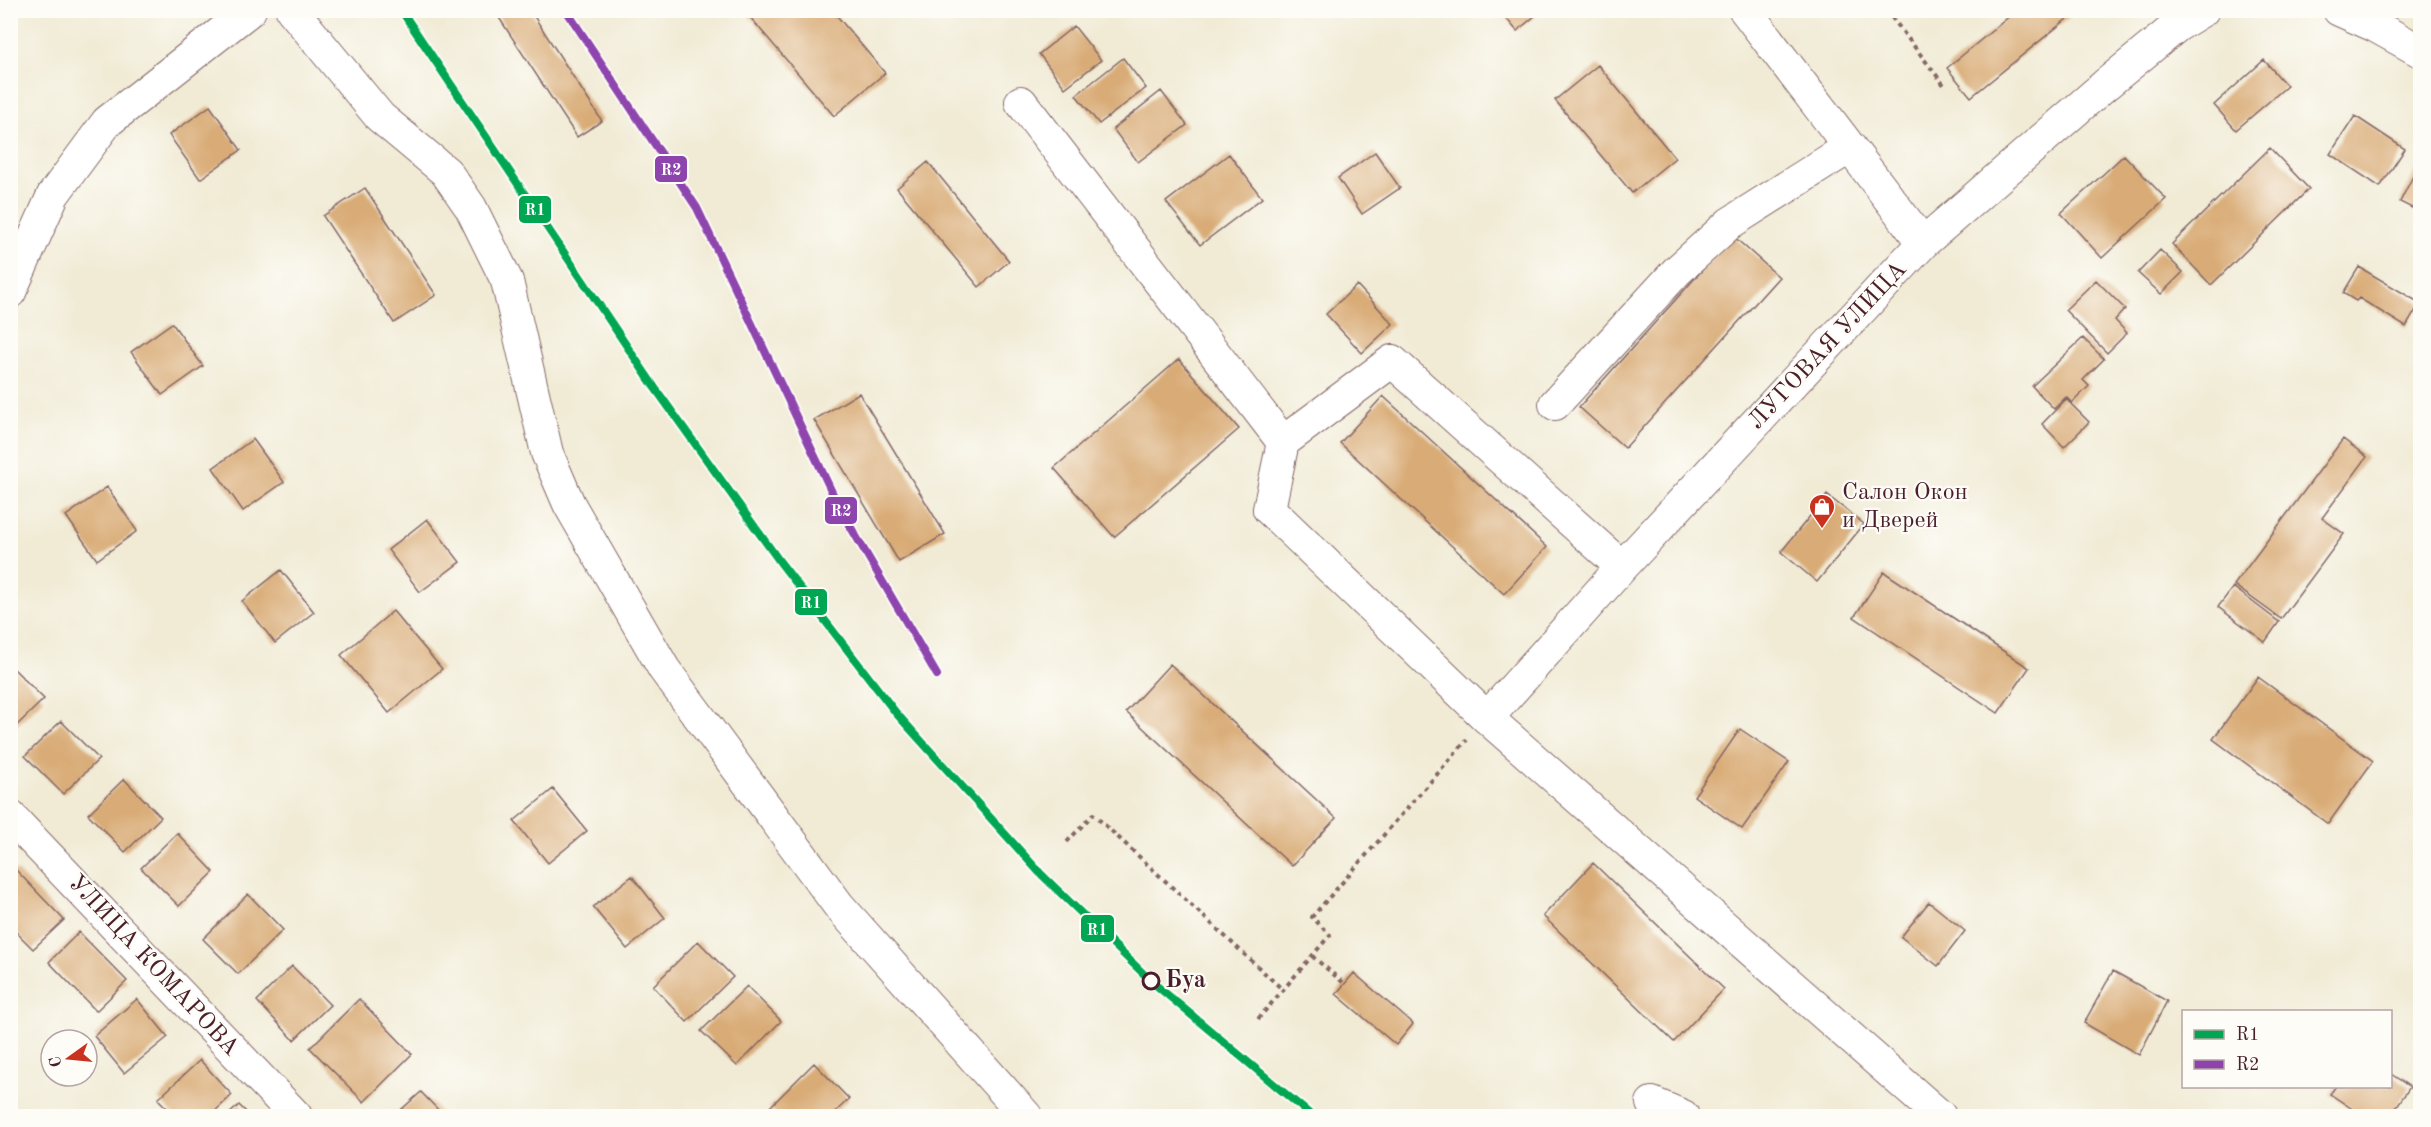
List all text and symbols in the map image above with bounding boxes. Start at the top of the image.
line badge: R2 [654,155,688,183]
text: R2 [661,163,681,179]
line badge: R1 [518,195,552,224]
text: R1 [525,203,545,219]
street label: ЛУГОВАЯ УЛИЦА [1744,258,1912,434]
place label: Салон Окон и Дверей [1842,481,1968,533]
shop icon: Салон Окон и Дверей [1807,492,1837,530]
line badge: R2 [824,496,858,525]
text: R2 [831,504,851,520]
line badge: R1 [794,588,828,616]
text: R1 [801,596,821,612]
street label: УЛИЦА КОМАРОВА [63,871,243,1061]
line badge: R1 [1080,914,1115,943]
text: R1 [1087,923,1107,939]
place label: Буа [1165,969,1206,993]
marker: Буа [1142,972,1160,990]
legend [2182,1010,2392,1088]
text: R1 [2236,1026,2259,1044]
north arrow [39,1028,99,1088]
text: С [47,1054,66,1069]
text: R2 [2236,1056,2259,1074]

